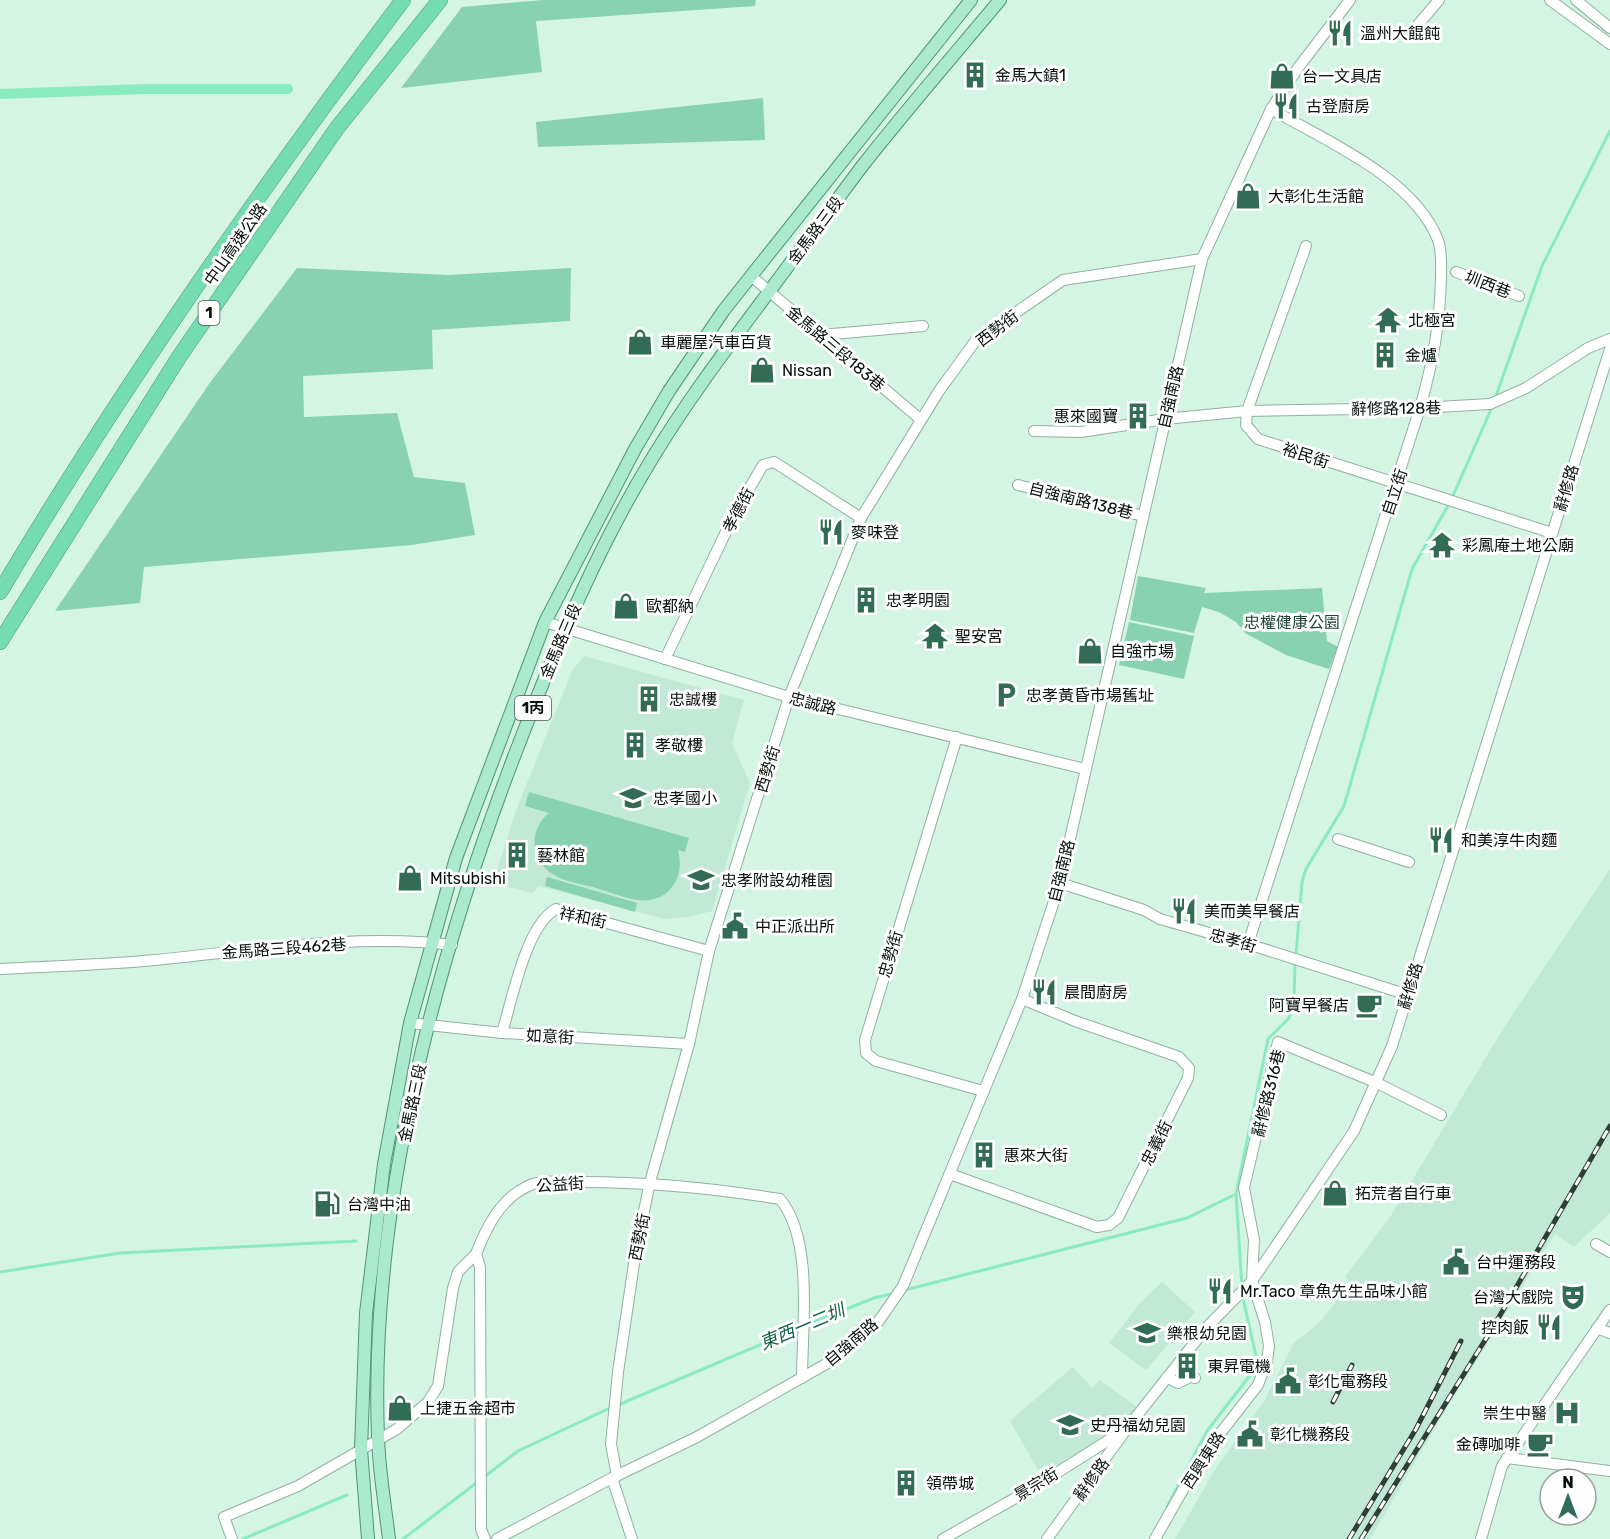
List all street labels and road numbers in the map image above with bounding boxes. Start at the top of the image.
street label: 金馬路三段 [784,193,847,268]
street label: 中山高速公路 [200,200,271,289]
street label: 圳西巷 [1462,267,1514,302]
road number: 1 [198,301,220,325]
street label: 金馬路三段183巷 [783,302,889,395]
street label: 西勢街 [972,306,1022,350]
street label: 自強南路 [1154,364,1187,430]
street label: 辭修路128巷 [1351,398,1441,419]
street label: 裕民街 [1280,439,1332,472]
street label: 辭修路 [1550,462,1583,514]
street label: 自立街 [1378,466,1411,518]
street label: 自強南路138巷 [1027,478,1135,523]
street label: 孝德街 [719,485,758,536]
street label: 金馬路三段 [536,601,585,682]
street label: 忠誠路 [787,688,838,719]
road number: 1丙 [515,696,551,720]
street label: 西勢街 [751,743,784,795]
street label: 自強南路 [1045,838,1078,904]
street label: 祥和街 [557,903,608,932]
street label: 忠孝街 [1207,925,1259,956]
street label: 忠勢街 [875,928,906,980]
street label: 金馬路三段462巷 [221,935,347,962]
street label: 辭修路 [1394,960,1427,1012]
street label: 如意街 [526,1026,574,1047]
street label: 辭修路316巷 [1248,1047,1289,1139]
street label: 金馬路三段 [395,1062,430,1144]
street label: 忠義街 [1137,1118,1176,1169]
street label: 公益街 [535,1173,585,1196]
street label: 西勢街 [626,1212,653,1262]
street label: 自強南路 [821,1315,882,1370]
street label: 西興東路 [1178,1428,1229,1492]
street label: 辭修路 [1070,1454,1113,1504]
street label: 景宗街 [1011,1464,1062,1505]

